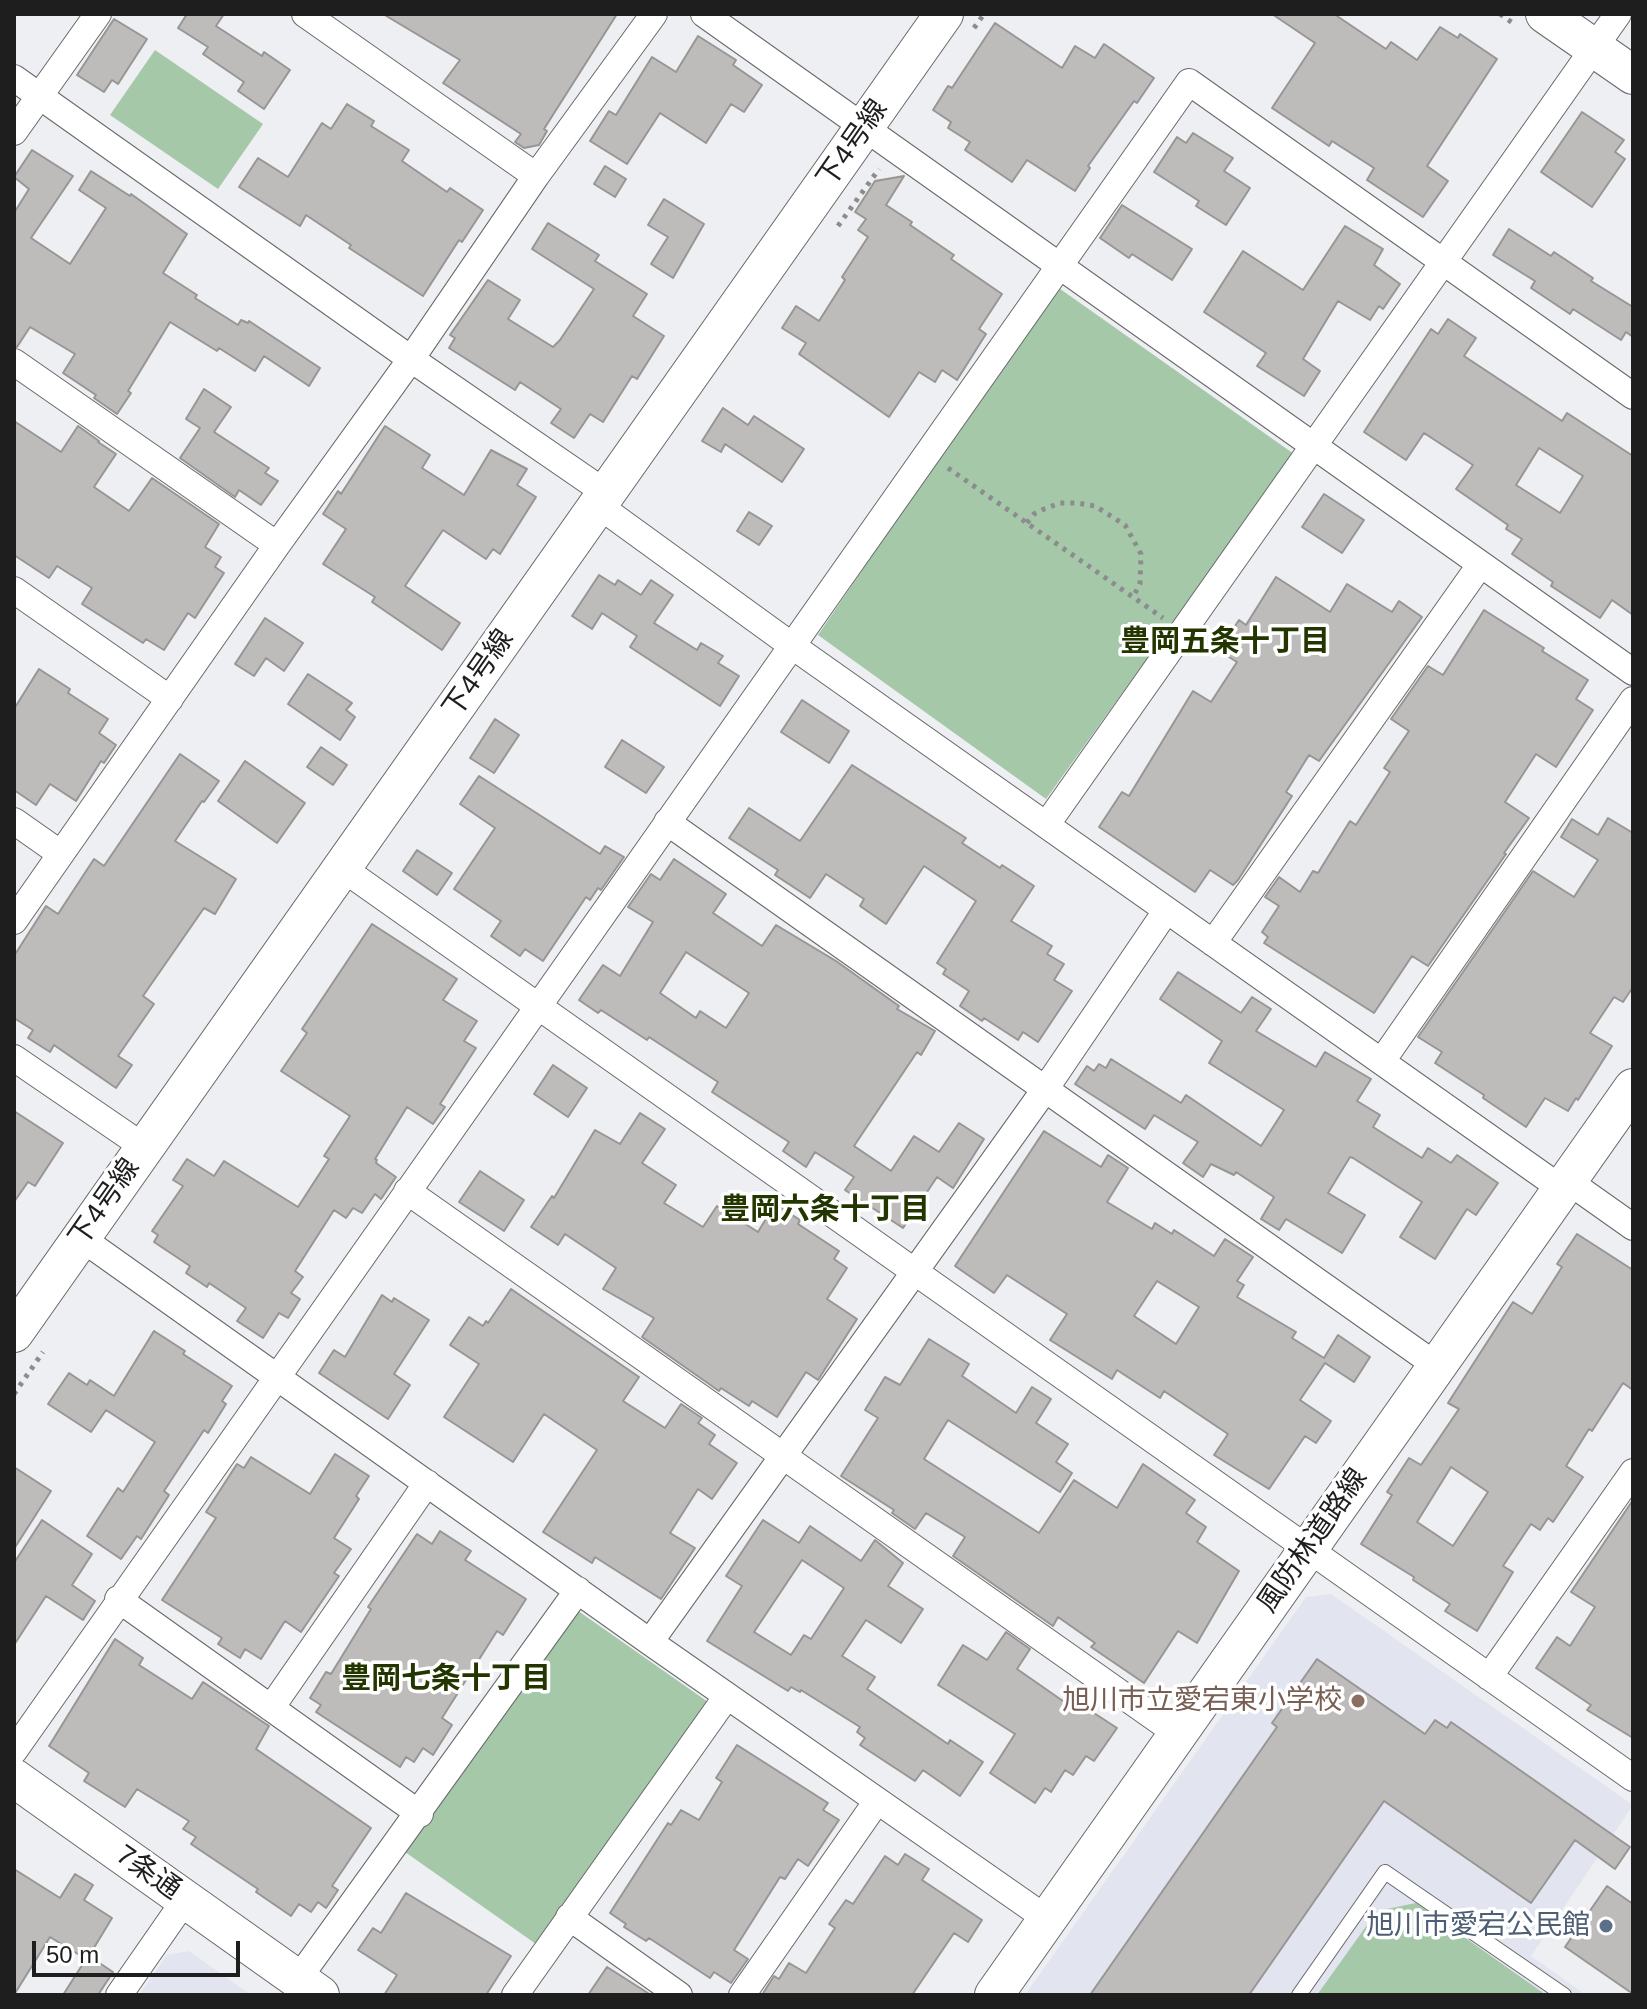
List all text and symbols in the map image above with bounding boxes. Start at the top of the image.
street label: 下4号線 [811,94,895,194]
street label: 下4号線 [437,624,521,724]
district label: 豊岡五条十丁目 [1120,625,1330,661]
street label: 下4号線 [63,1153,147,1253]
district label: 豊岡六条十丁目 [720,1193,930,1229]
street label: 風防林道路線 [1251,1463,1375,1619]
district label: 豊岡七条十丁目 [341,1662,551,1698]
place label: 旭川市立愛宕東小学校 [1062,1684,1342,1718]
marker: 旭川市立愛宕東小学校 [1349,1692,1367,1710]
street label: 7条通 [109,1839,187,1907]
place label: 旭川市愛宕公民館 [1366,1909,1590,1943]
marker: 旭川市愛宕公民館 [1597,1917,1615,1935]
scale bar [36,1925,244,1975]
text: 50 m [46,1941,99,1968]

